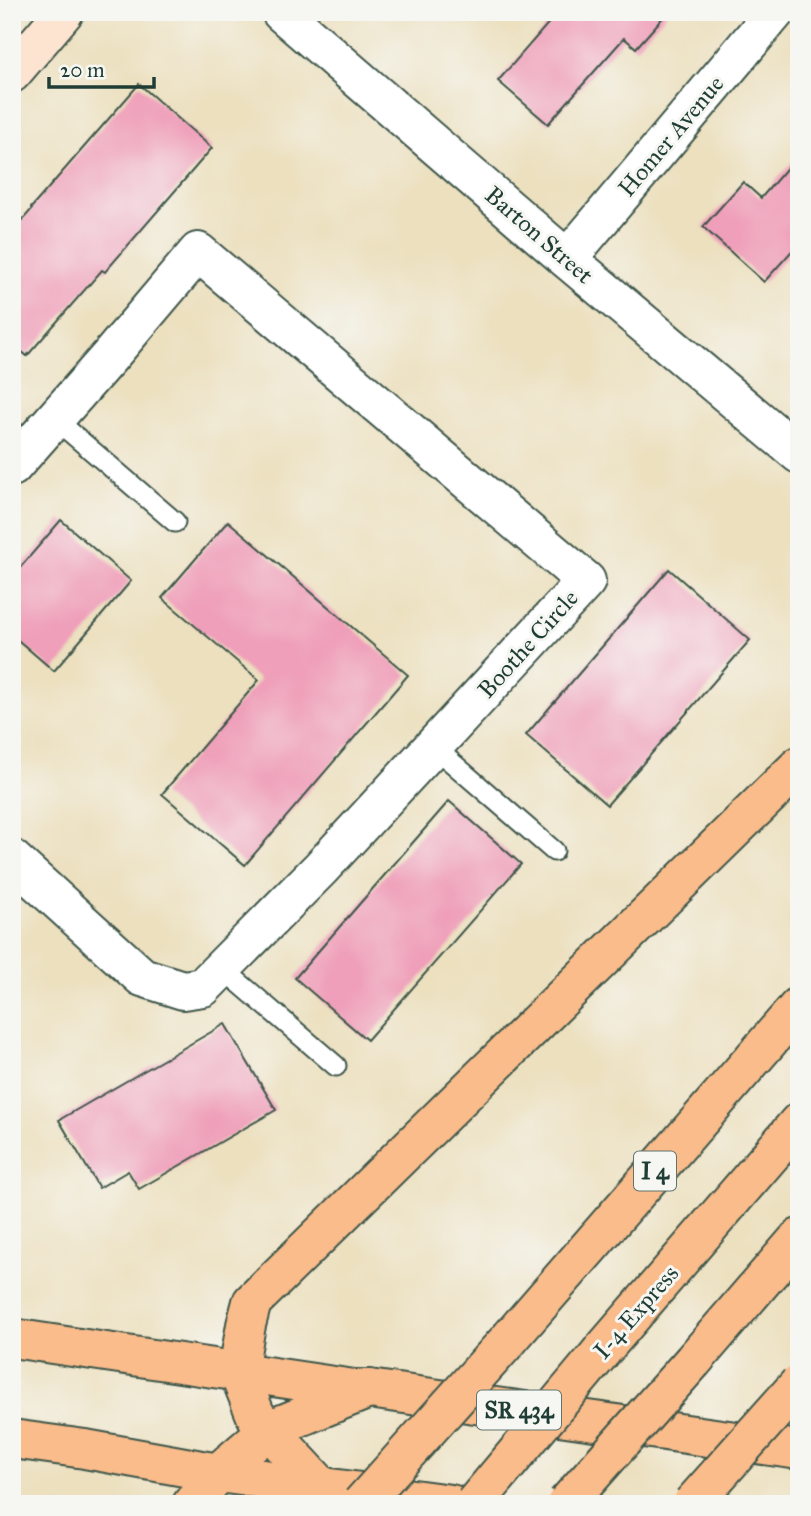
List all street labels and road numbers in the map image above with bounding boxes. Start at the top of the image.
street label: Homer Avenue [612,69,730,203]
street label: Barton Street [479,180,600,290]
street label: Boothe Circle [471,584,585,704]
road number: I 4 [634,1152,676,1190]
street label: I-4 Express [587,1259,685,1365]
road number: SR 434 [477,1390,561,1429]

